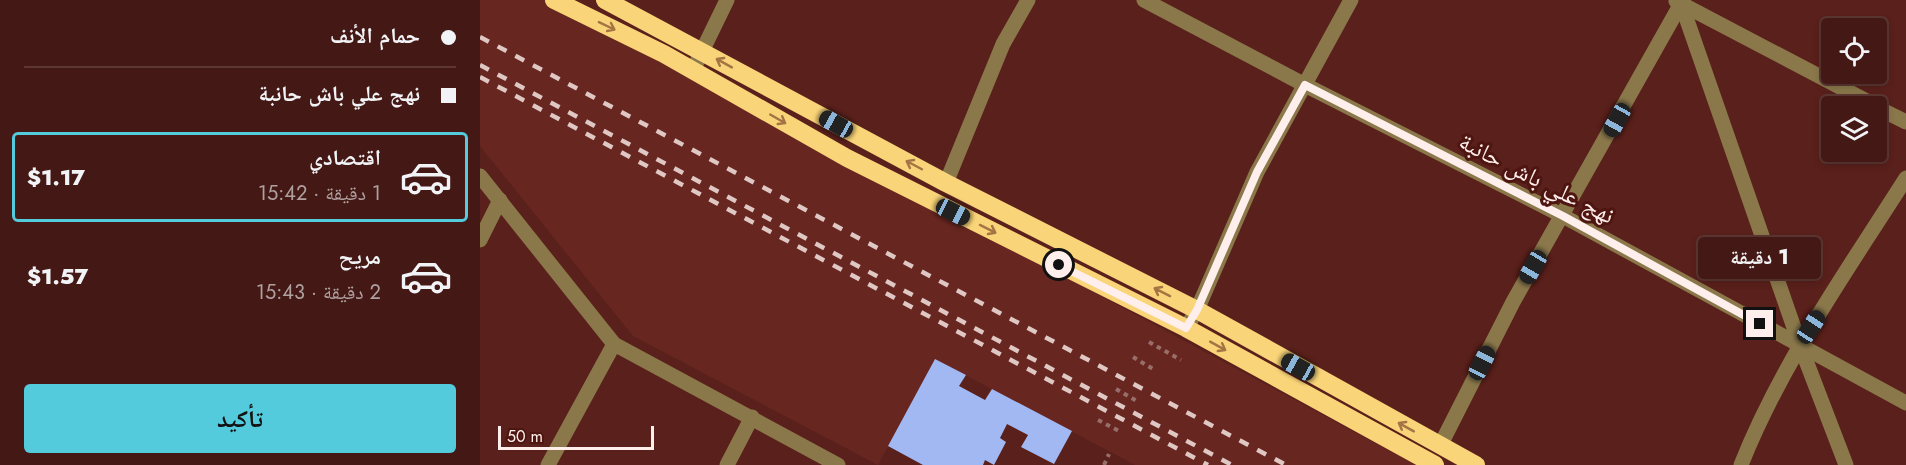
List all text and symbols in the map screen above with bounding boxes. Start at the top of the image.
map controls [1821,18,1887,162]
button: locate [1821,18,1887,84]
text: حمام الأنف [330,19,420,51]
one-way arrow [597,20,615,32]
one-way arrow [716,57,733,69]
text: نهج علي باش حانبة [258,77,420,109]
button: layers [1821,96,1887,162]
car [1600,100,1634,140]
car [816,107,856,141]
one-way arrow [769,113,786,125]
street label: نهج علي باش حانبة [1452,124,1621,234]
text: اقتصادي [309,141,381,173]
icon: car [399,150,453,204]
one-way arrow [906,159,923,171]
text: $1.17 [27,161,85,193]
text: 1 دقيقة · 15:42 [258,179,381,208]
car [933,196,973,228]
one-way arrow [978,224,996,235]
callout: 1 دقيقة [1698,237,1822,279]
text: مريح [338,240,381,272]
text: 1 دقيقة [1730,243,1789,272]
car [1516,247,1550,287]
icon: car [399,249,453,303]
route start [1045,251,1072,278]
text: $1.57 [27,260,88,292]
text: 2 دقيقة · 15:43 [256,278,381,307]
one-way arrow [1154,286,1172,298]
car [1794,307,1828,347]
route end [1746,310,1773,337]
one-way arrow [1209,340,1226,352]
car [1466,343,1498,383]
car [1278,350,1318,384]
button: تأكيد [24,384,456,453]
one-way arrow [1398,421,1416,432]
scale bar [498,423,654,450]
text: 50 m [507,425,543,448]

